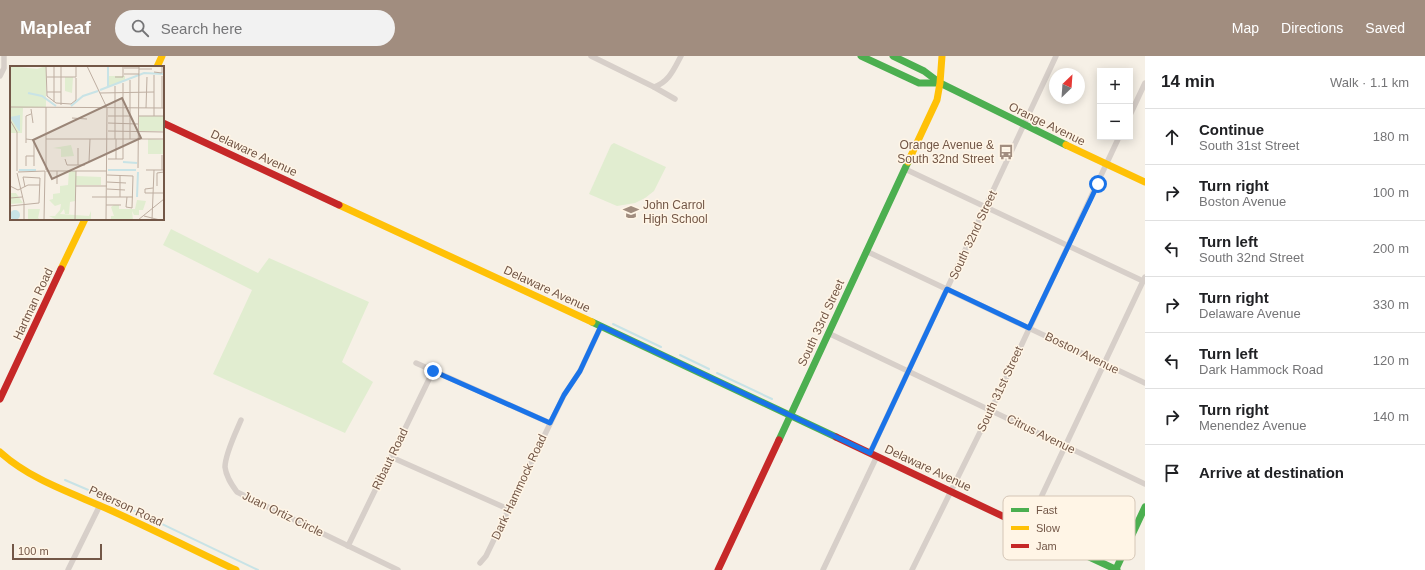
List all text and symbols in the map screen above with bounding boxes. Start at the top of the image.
search box [115,10,395,46]
text: Mapleaf [20,17,91,38]
icon: search [129,17,151,39]
text: Search here [161,20,242,37]
text: Map [1232,20,1259,36]
text: Directions [1281,20,1343,36]
text: Saved [1365,20,1405,36]
inset map [10,66,164,220]
north arrow [1049,68,1085,104]
map controls [1097,68,1133,140]
button: + [1097,68,1133,104]
text: 14 min [1161,72,1215,91]
text: Walk · 1.1 km [1330,75,1409,90]
street label: Orange Avenue [1007,99,1088,149]
button: − [1097,104,1133,140]
text: Continue [1199,121,1264,138]
icon: ahead [1161,126,1183,148]
street label: Delaware Avenue [209,127,300,179]
text: 180 m [1373,129,1409,144]
place label: Orange Avenue & South 32nd Street [897,138,995,166]
text: South 31st Street [1199,138,1299,153]
bus stop icon: Orange Avenue & South 32nd Street [997,143,1015,161]
route start [1089,175,1107,193]
text: Turn right [1199,177,1269,194]
icon: right [1161,182,1183,204]
text: 100 m [1373,185,1409,200]
street label: South 32nd Street [946,188,1000,282]
text: Boston Avenue [1199,194,1286,209]
place label: John Carrol High School [643,198,708,226]
school or university icon: John Carrol High School [622,203,640,221]
text: Turn left [1199,233,1258,250]
icon: left [1161,238,1183,260]
text: 200 m [1373,241,1409,256]
text: South 32nd Street [1199,250,1304,265]
street label: Delaware Avenue [502,263,593,315]
street label: Hartman Road [10,266,56,342]
street label: South 33rd Street [795,277,848,369]
text: Turn right [1199,289,1269,306]
icon: right [1161,294,1183,316]
text: 330 m [1373,297,1409,312]
text: Delaware Avenue [1199,306,1301,321]
street label: Boston Avenue [1043,329,1122,377]
street label: South 31st Street [974,343,1026,434]
text: Turn left [1199,345,1258,362]
icon: left [1161,350,1183,372]
text: 120 m [1373,353,1409,368]
route end [424,362,442,380]
text: Dark Hammock Road [1199,362,1323,377]
text: Turn right [1199,401,1269,418]
icon: right [1161,406,1183,428]
text: 140 m [1373,409,1409,424]
street label: Citrus Avenue [1004,411,1078,457]
text: Menendez Avenue [1199,418,1306,433]
street label: Ribaut Road [369,426,411,492]
street label: Dark Hammock Road [488,432,550,542]
street label: Delaware Avenue [883,442,974,494]
icon: arrive [1161,462,1183,484]
text: Arrive at destination [1199,464,1344,481]
street label: Peterson Road [87,483,165,529]
street label: Juan Ortiz Circle [240,488,326,540]
legend [1003,496,1135,560]
text: Fast [1036,504,1057,516]
text: Slow [1036,522,1060,534]
text: Jam [1036,540,1057,552]
scale bar [12,542,102,561]
text: 100 m [18,545,49,557]

